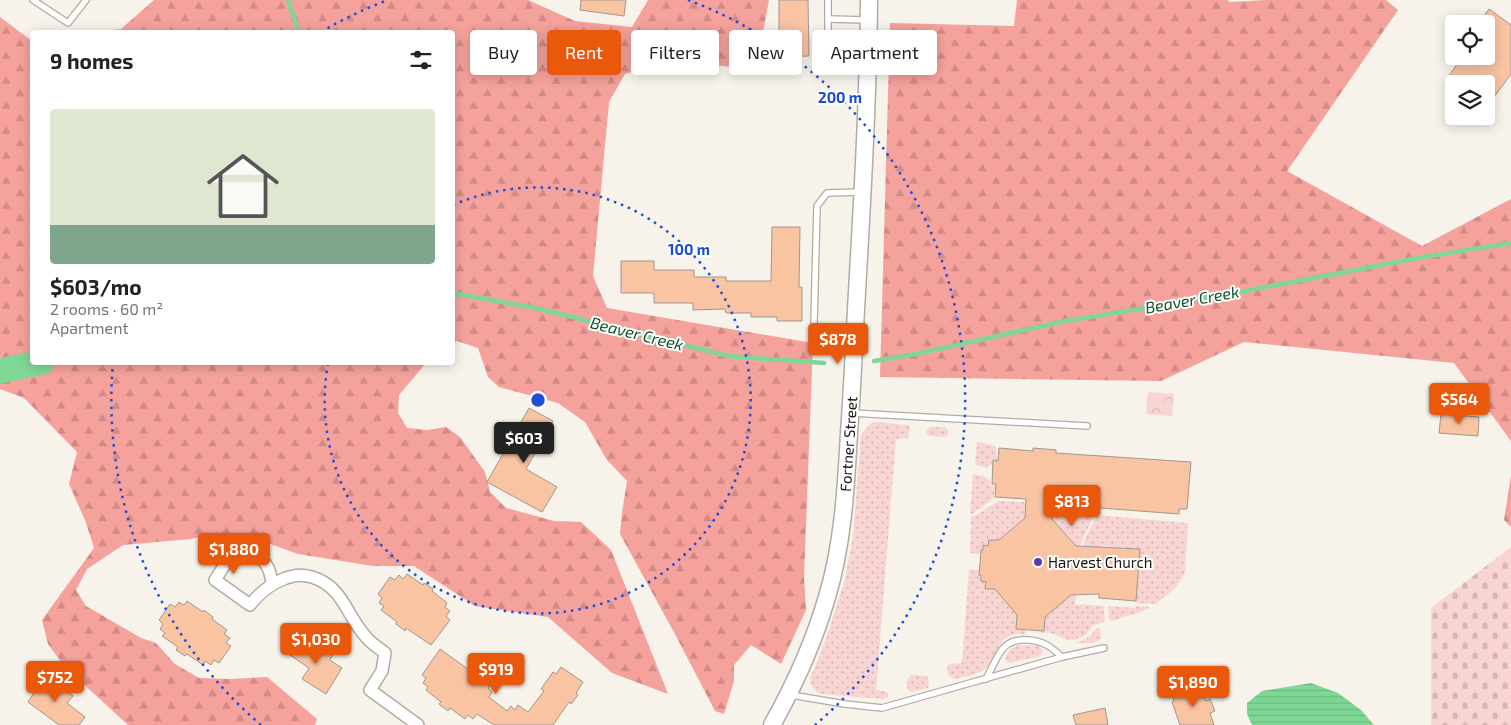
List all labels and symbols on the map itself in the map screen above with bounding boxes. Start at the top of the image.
text: 200 m [818,88,862,106]
text: 100 m [668,240,710,258]
water label: Beaver Creek [1143,281,1241,317]
water label: Beaver Creek [589,312,685,354]
pin: $878 [808,322,868,365]
pin: $564 [1429,382,1489,425]
centre of rings [529,391,547,409]
street label: Fortner Street [836,395,860,492]
pin: $603 [494,422,554,464]
pin: $813 [1042,484,1102,527]
pin: $1,880 [193,532,275,575]
place label: Harvest Church [1048,553,1153,571]
marker: Harvest Church [1032,556,1044,568]
pin: $1,030 [275,622,357,665]
pin: $919 [466,652,526,695]
pin: $752 [25,660,85,703]
pin: $1,890 [1152,666,1234,708]

